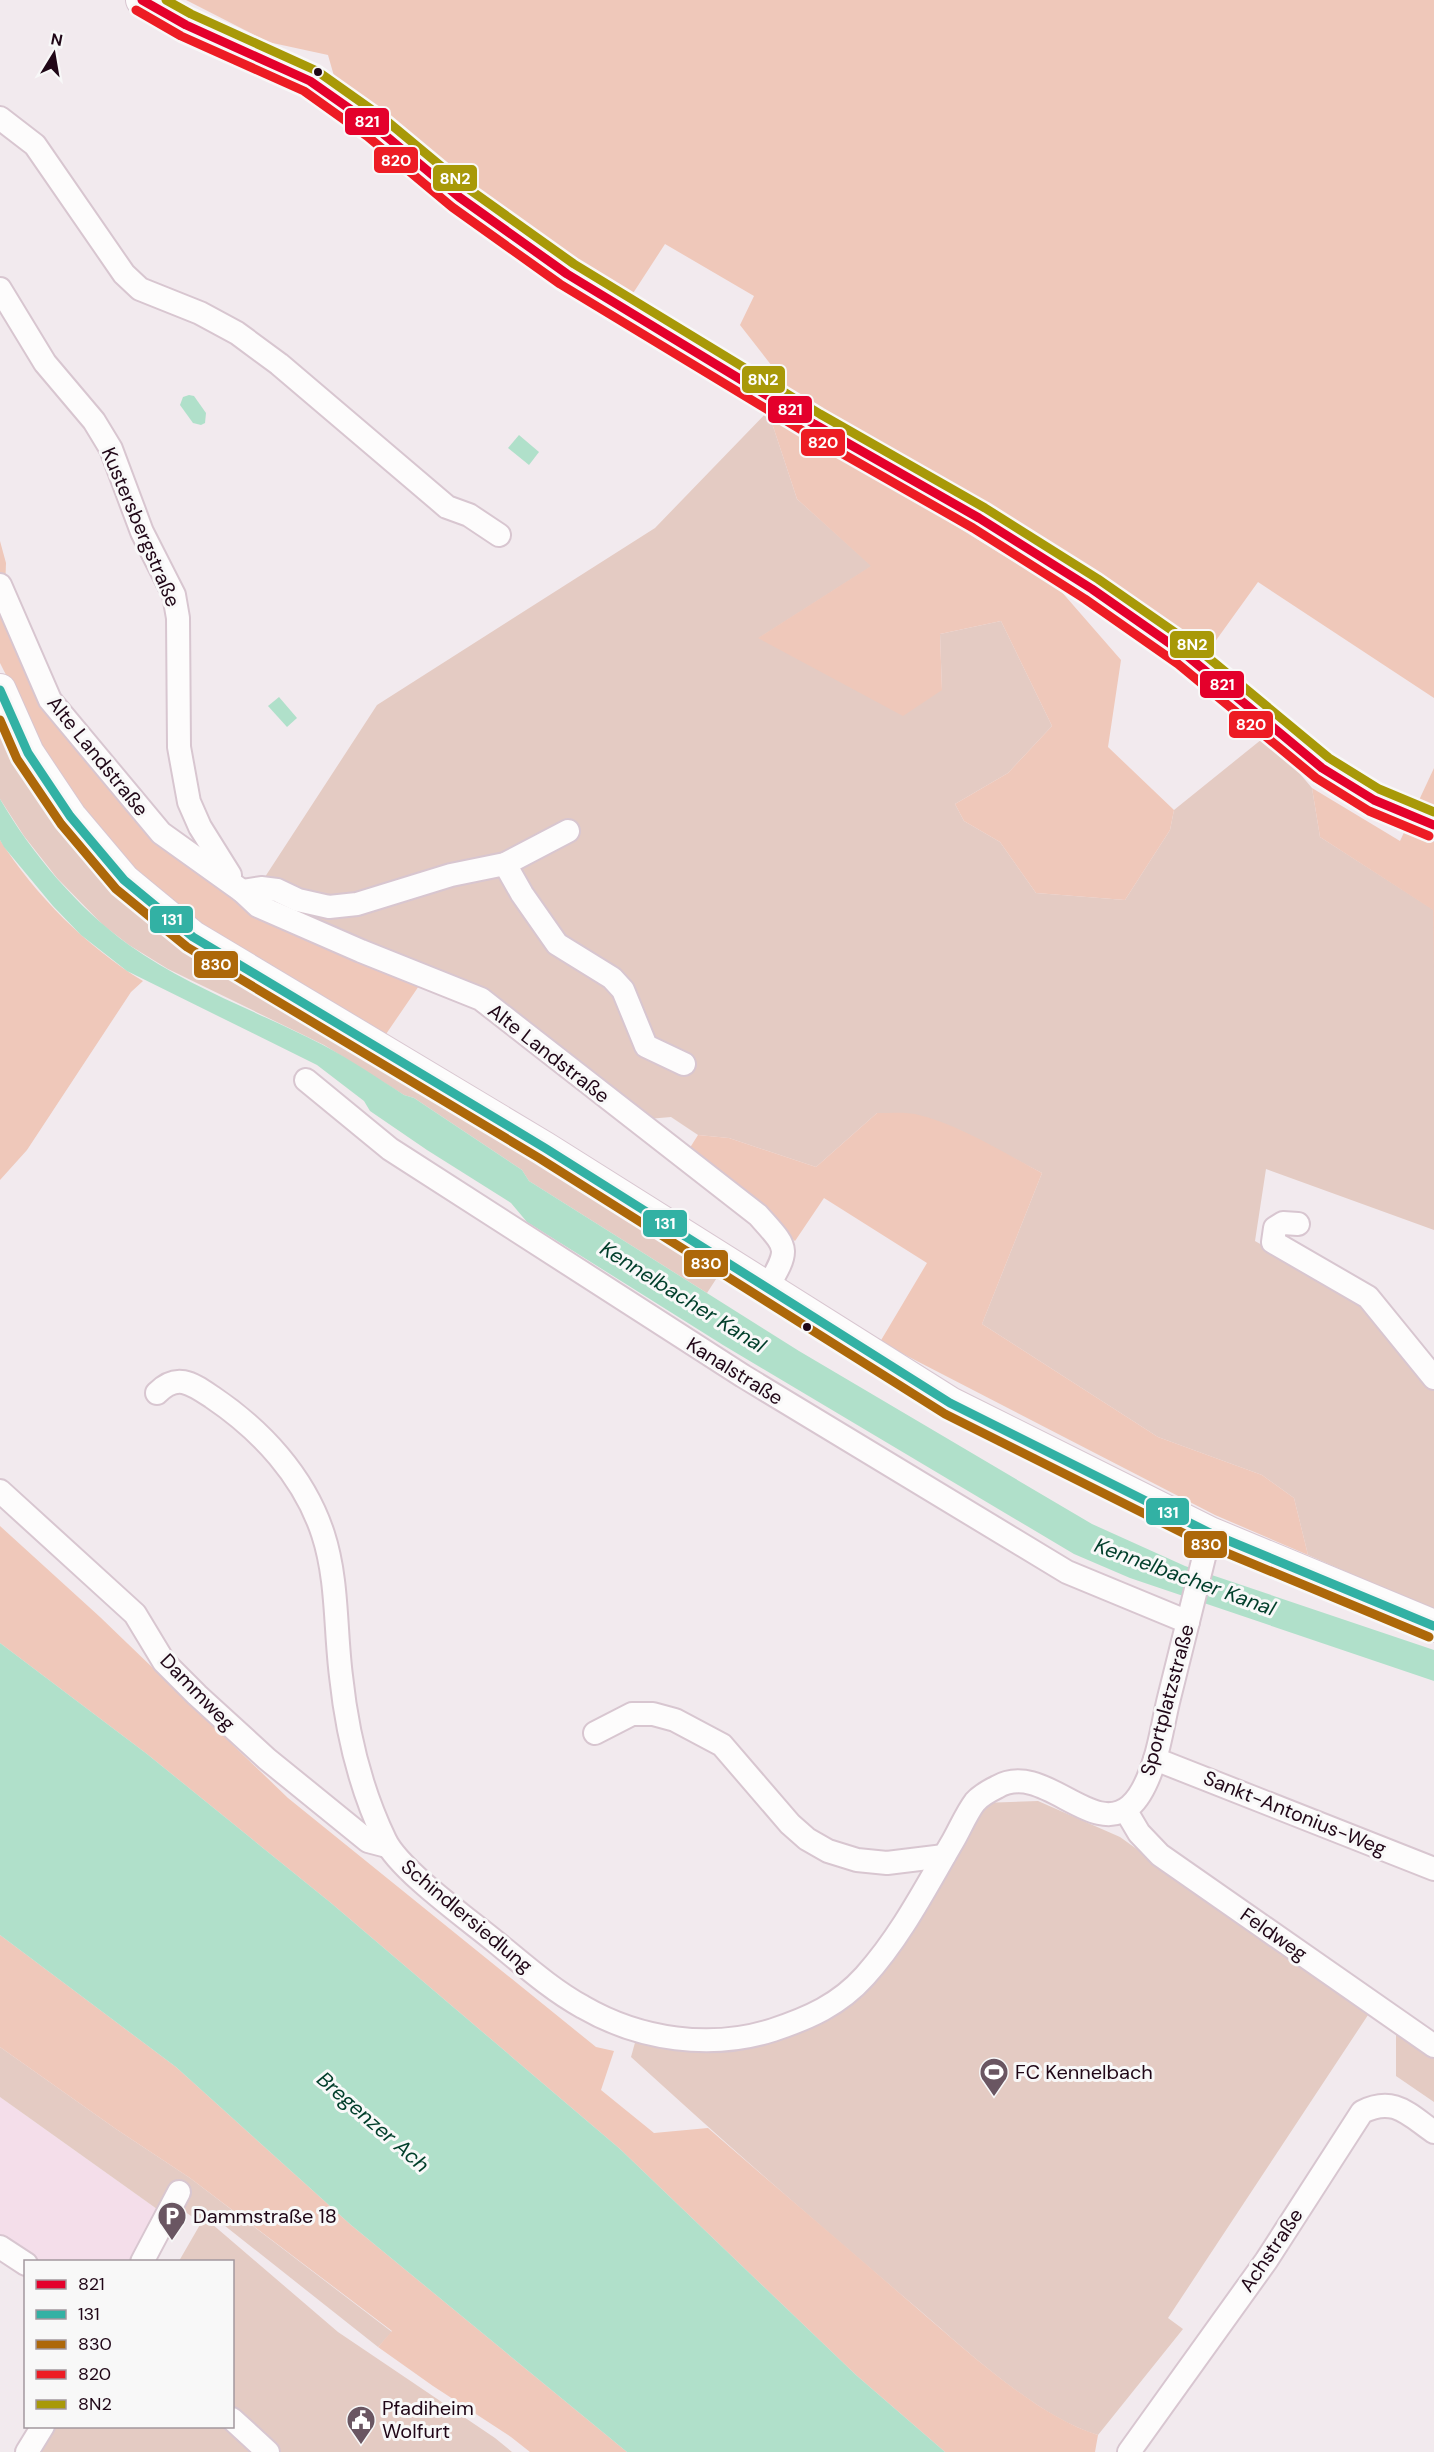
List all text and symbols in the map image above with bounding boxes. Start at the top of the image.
north arrow [24,24,84,84]
text: N [49,28,64,51]
unlabelled marker [312,66,324,78]
line badge: 821 [344,107,390,136]
text: 821 [354,111,380,132]
line badge: 820 [373,146,419,174]
text: 820 [381,150,411,171]
line badge: 8N2 [432,164,478,192]
text: 8N2 [439,168,471,189]
line badge: 8N2 [741,365,786,394]
text: 8N2 [747,369,779,390]
line badge: 821 [767,395,813,424]
text: 821 [777,399,803,420]
line badge: 820 [800,428,846,457]
text: 820 [808,432,838,453]
street label: Kustersbergstraße [96,443,186,611]
line badge: 8N2 [1169,630,1215,659]
text: 8N2 [1176,634,1208,655]
line badge: 821 [1199,670,1245,699]
text: 821 [1209,674,1235,695]
street label: Alte Landstraße [41,691,155,821]
line badge: 820 [1228,710,1274,739]
text: 820 [1236,714,1266,735]
line badge: 131 [149,905,194,934]
text: 131 [161,909,183,930]
line badge: 830 [193,950,239,979]
text: 830 [200,954,232,975]
street label: Alte Landstraße [483,997,615,1109]
line badge: 131 [642,1209,688,1238]
text: 131 [654,1213,676,1234]
water label: Kennelbacher Kanal [595,1235,771,1360]
line badge: 830 [683,1249,729,1278]
text: 830 [690,1253,722,1274]
unlabelled marker [801,1321,813,1333]
street label: Kanalstraße [682,1331,788,1411]
line badge: 131 [1145,1497,1190,1526]
text: 131 [1157,1502,1179,1523]
line badge: 830 [1183,1530,1228,1559]
water label: Kennelbacher Kanal [1091,1531,1280,1623]
text: 830 [1190,1534,1222,1555]
street label: Sportplatzstraße [1134,1621,1200,1779]
street label: Dammweg [155,1648,241,1736]
street label: Sankt-Antonius-Weg [1200,1764,1390,1862]
street label: Schindlersiedlung [396,1853,538,1979]
street label: Feldweg [1235,1902,1313,1966]
sports icon: FC Kennelbach [978,2056,1010,2098]
place label: FC Kennelbach [1015,2059,1153,2085]
water label: Bregenzer Ach [311,2065,435,2179]
parking icon: Dammstraße 18 [156,2200,188,2242]
place label: Dammstraße 18 [193,2203,337,2229]
street label: Achstraße [1233,2203,1309,2297]
legend [24,2260,234,2428]
text: 821 [78,2272,105,2296]
text: 131 [78,2302,100,2326]
text: 830 [78,2332,112,2356]
text: 820 [78,2362,111,2386]
text: 8N2 [78,2392,112,2416]
place label: Pfadiheim Wolfurt [382,2395,474,2444]
public building icon: Pfadiheim Wolfurt [345,2404,377,2446]

